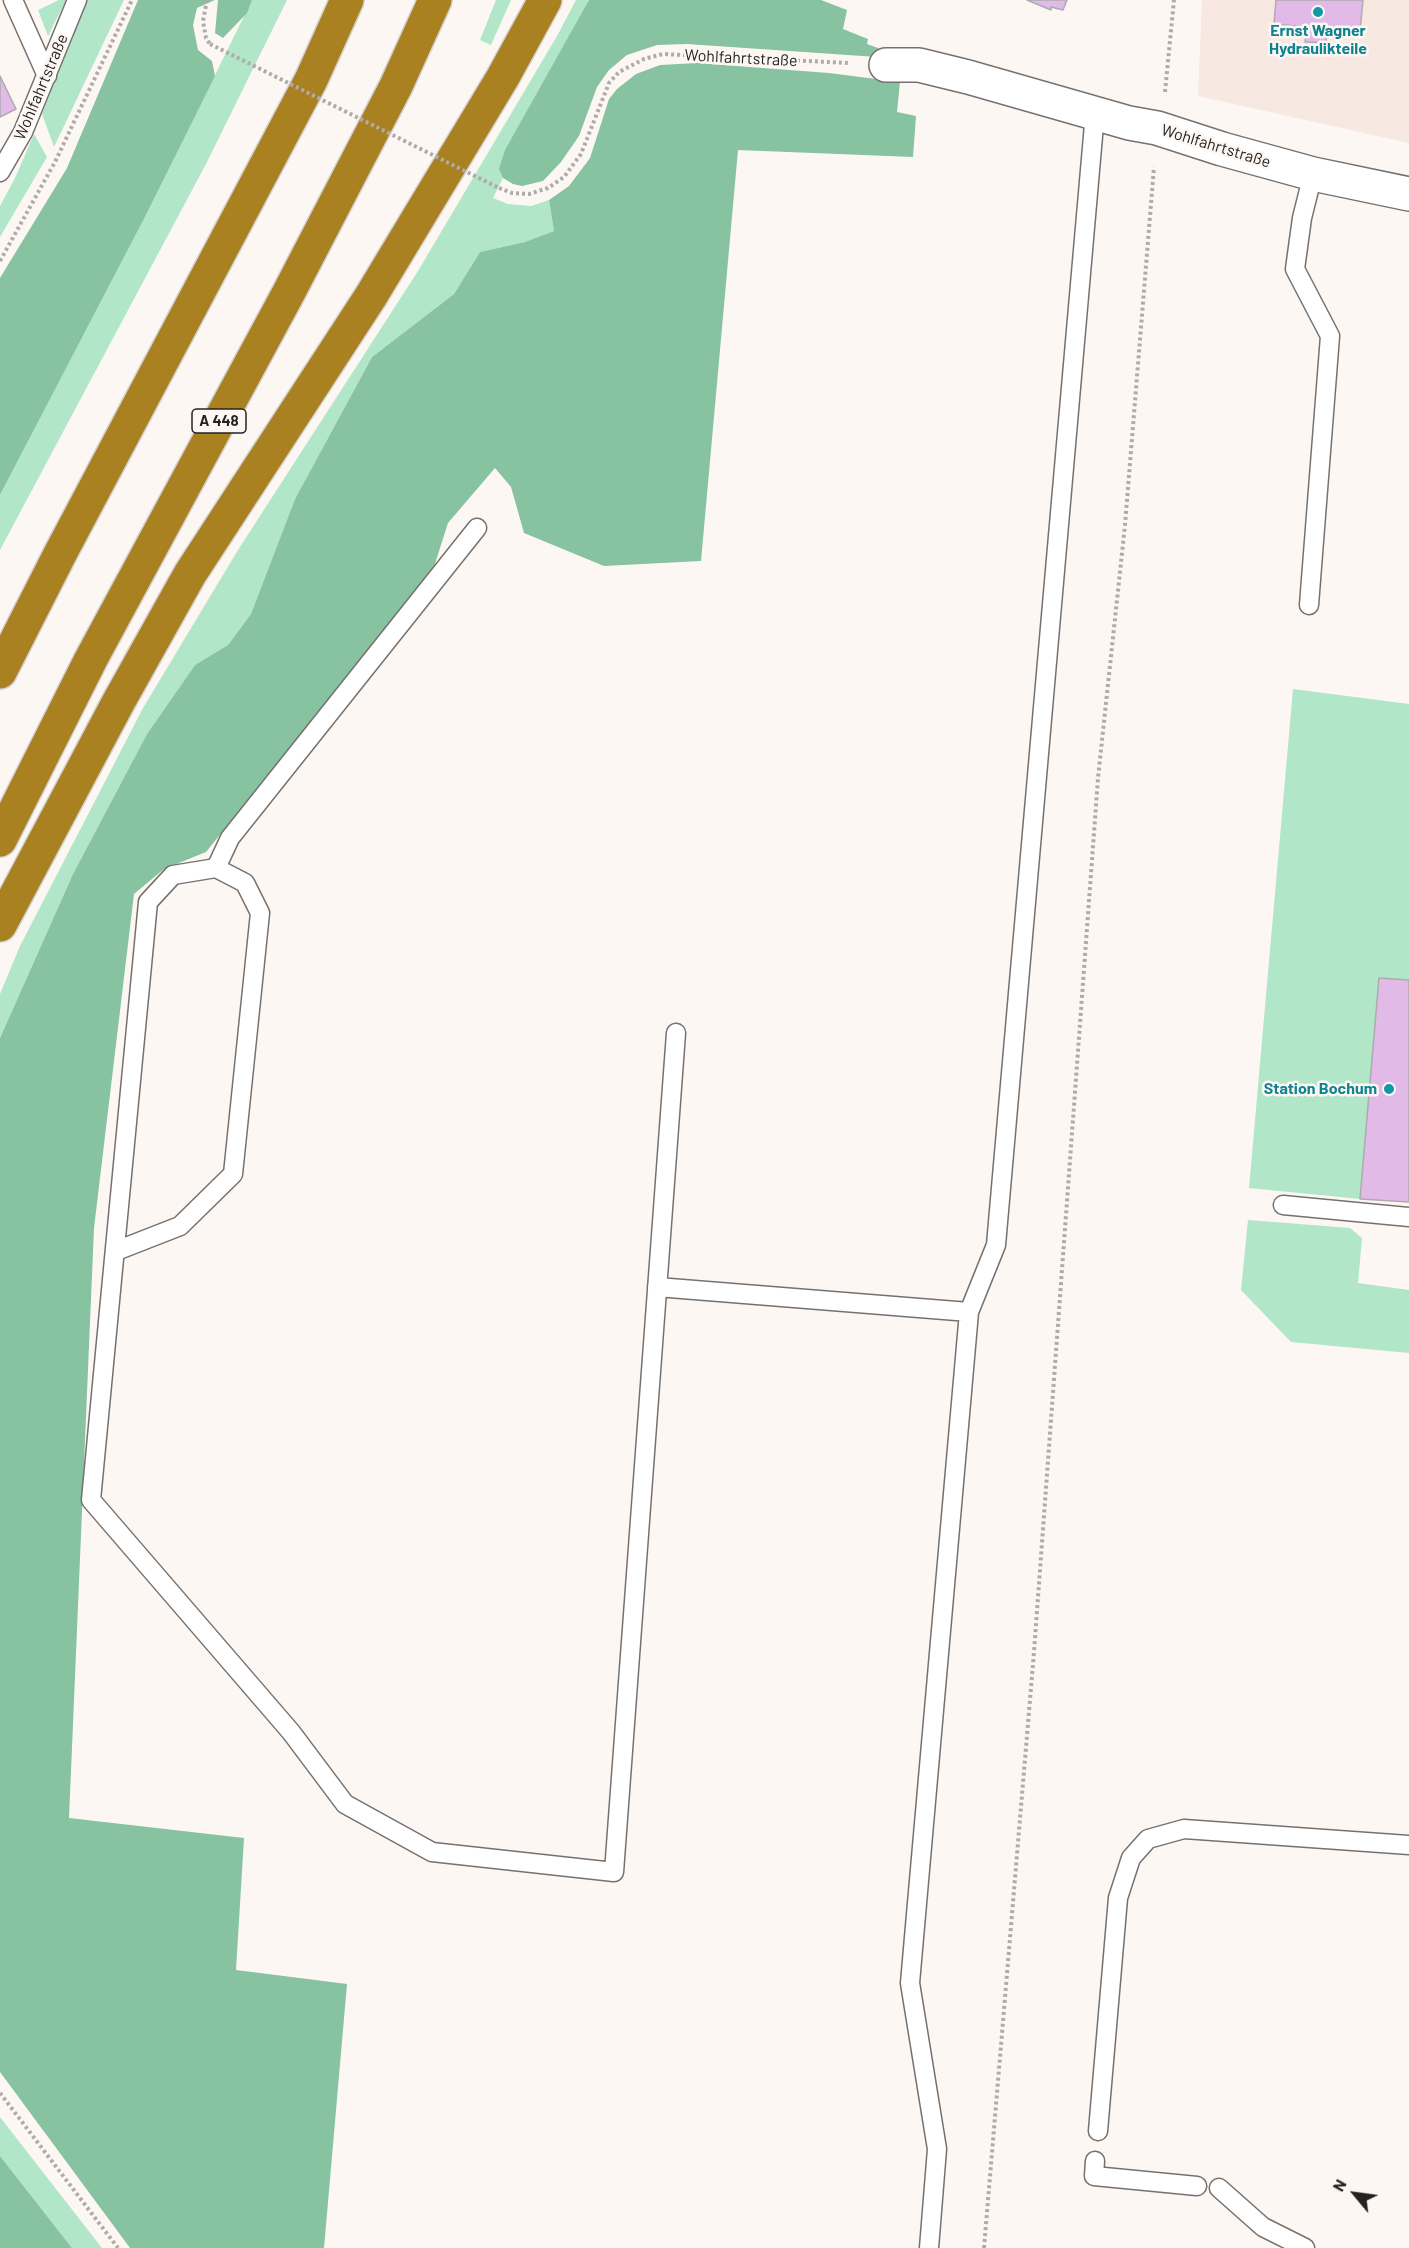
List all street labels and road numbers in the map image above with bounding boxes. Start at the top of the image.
street label: Wohlfahrtstraße [10,31,72,143]
street label: Wohlfahrtstraße [684,45,798,71]
street label: Wohlfahrtstraße [1159,120,1273,172]
road number: A 448 [192,409,246,433]

